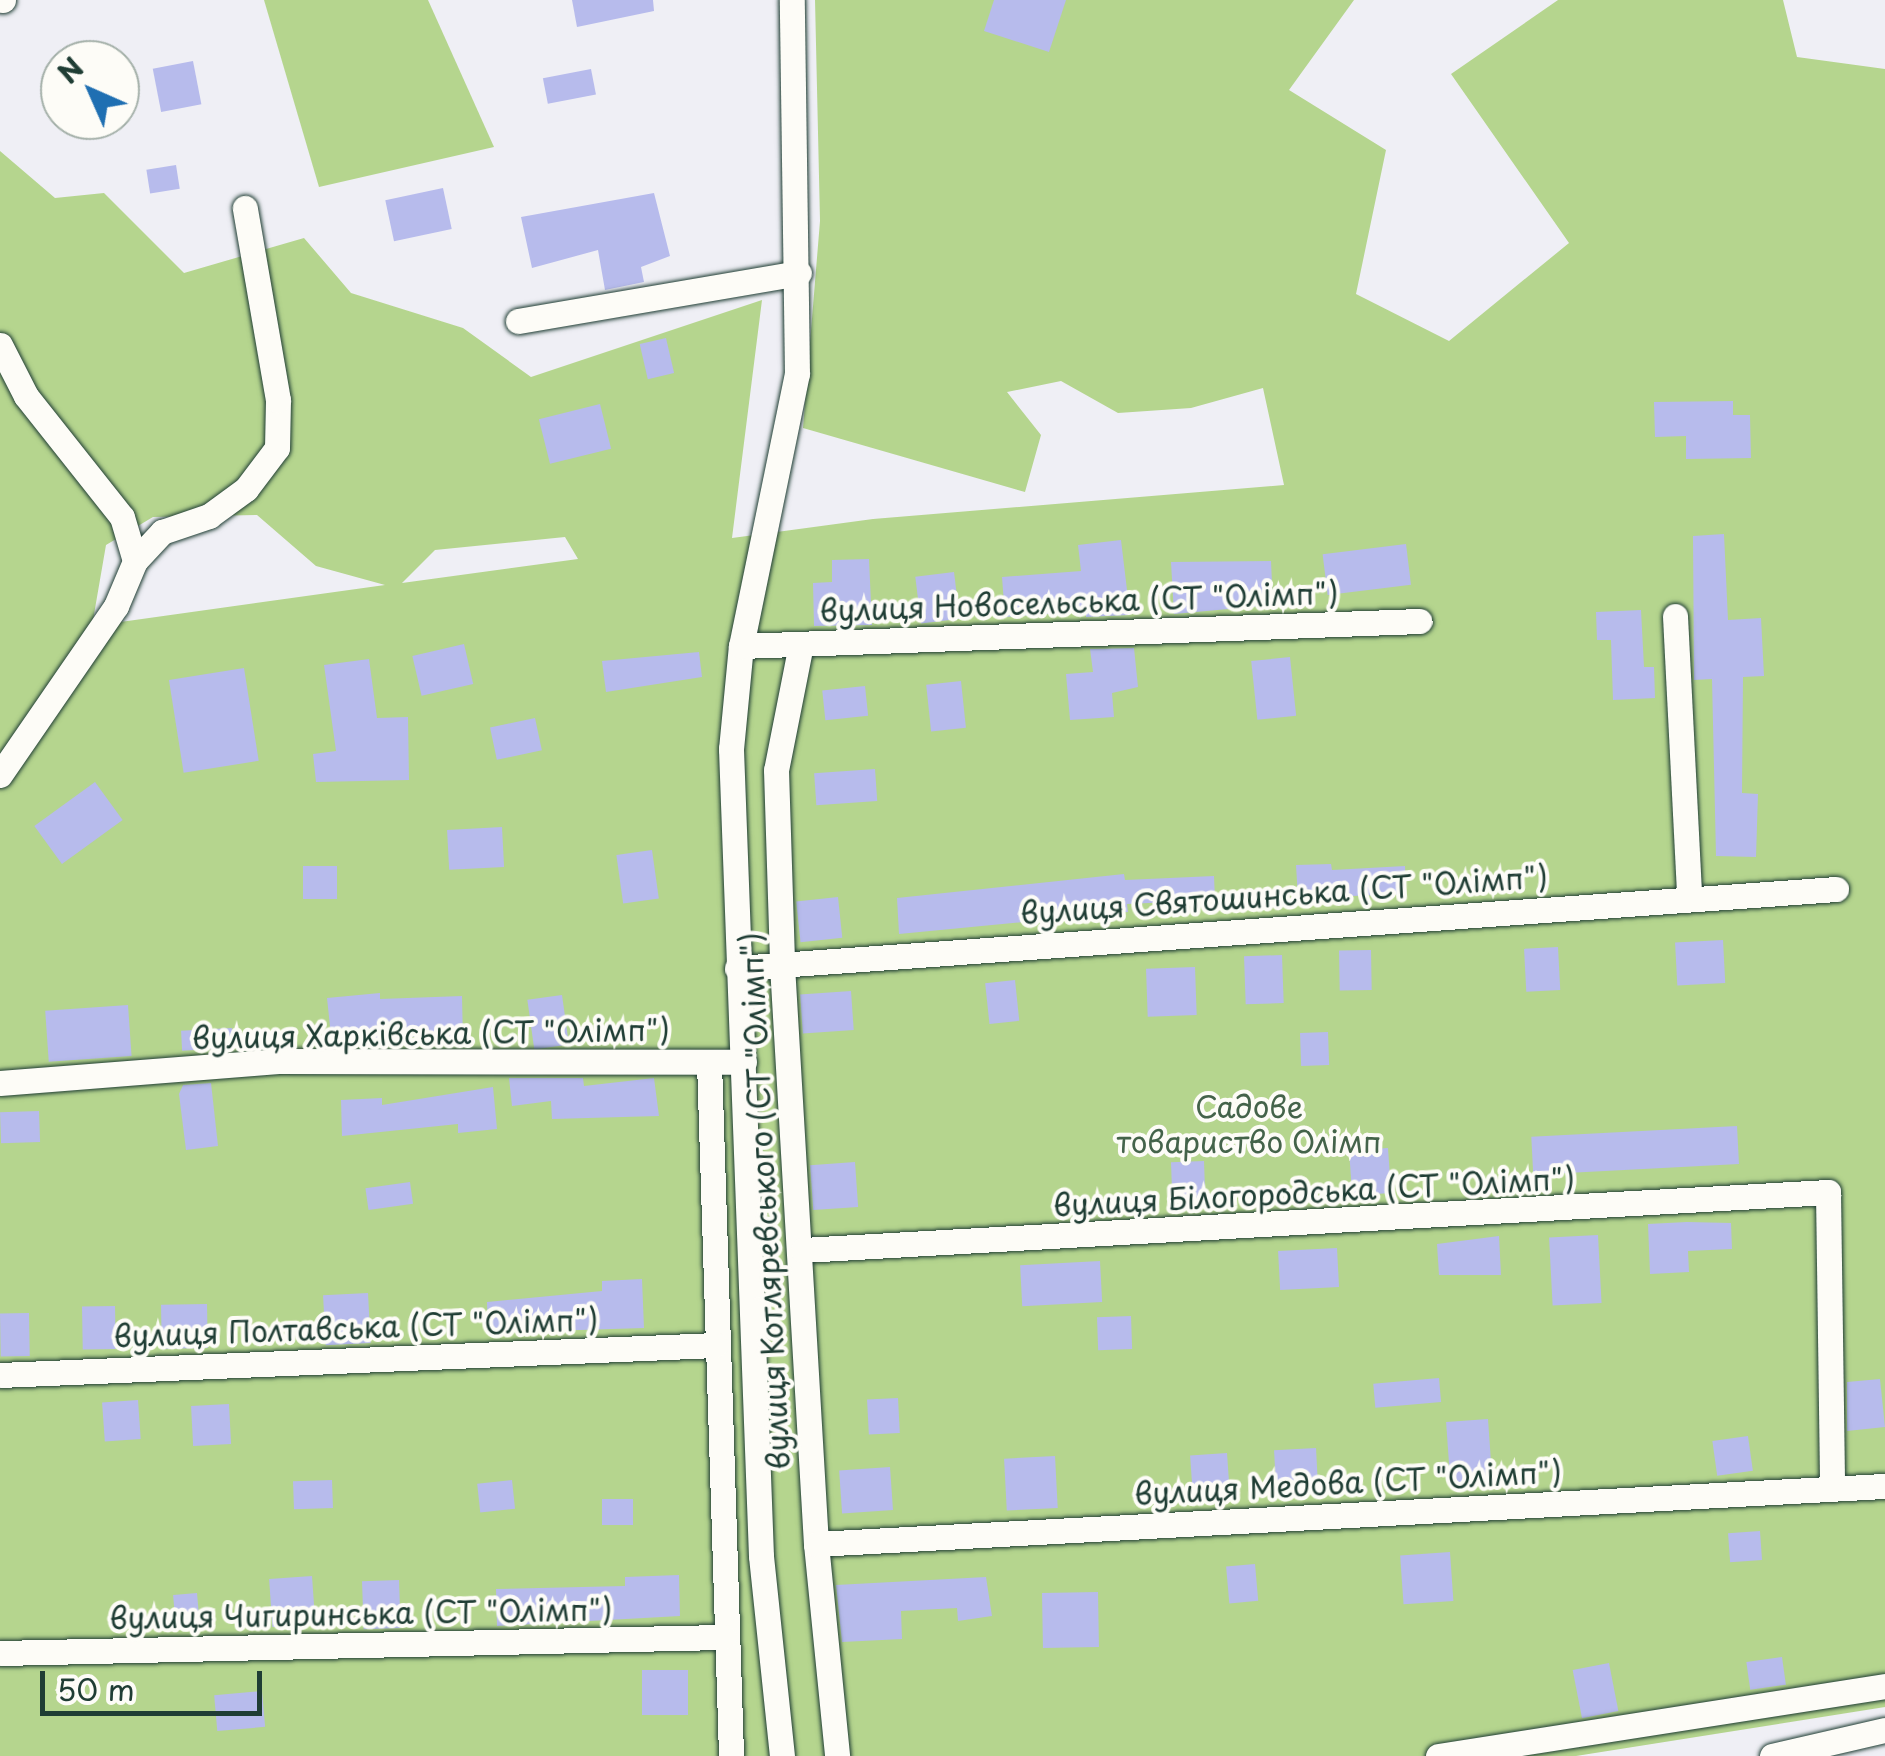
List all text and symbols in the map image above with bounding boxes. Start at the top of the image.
north arrow [40,40,140,140]
text: N [47,47,93,93]
street label: вулиця Новосельська (СТ "Олімп") [819,574,1339,628]
street label: вулиця Святошинська (СТ "Олімп") [1019,858,1549,930]
street label: вулиця Котляревського (СТ "Олімп") [732,931,796,1471]
street label: вулиця Харківська (СТ "Олімп") [192,1011,670,1055]
park label: Садове товариство Олімп [1116,1088,1382,1158]
street label: вулиця Білогородська (СТ "Олімп") [1052,1159,1576,1223]
street label: вулиця Полтавська (СТ "Олімп") [113,1301,599,1353]
street label: вулиця Медова (СТ "Олімп") [1133,1453,1563,1511]
street label: вулиця Чигиринська (СТ "Олімп") [109,1591,613,1635]
scale bar [45,1651,268,1713]
text: 50 m [57,1666,135,1711]

